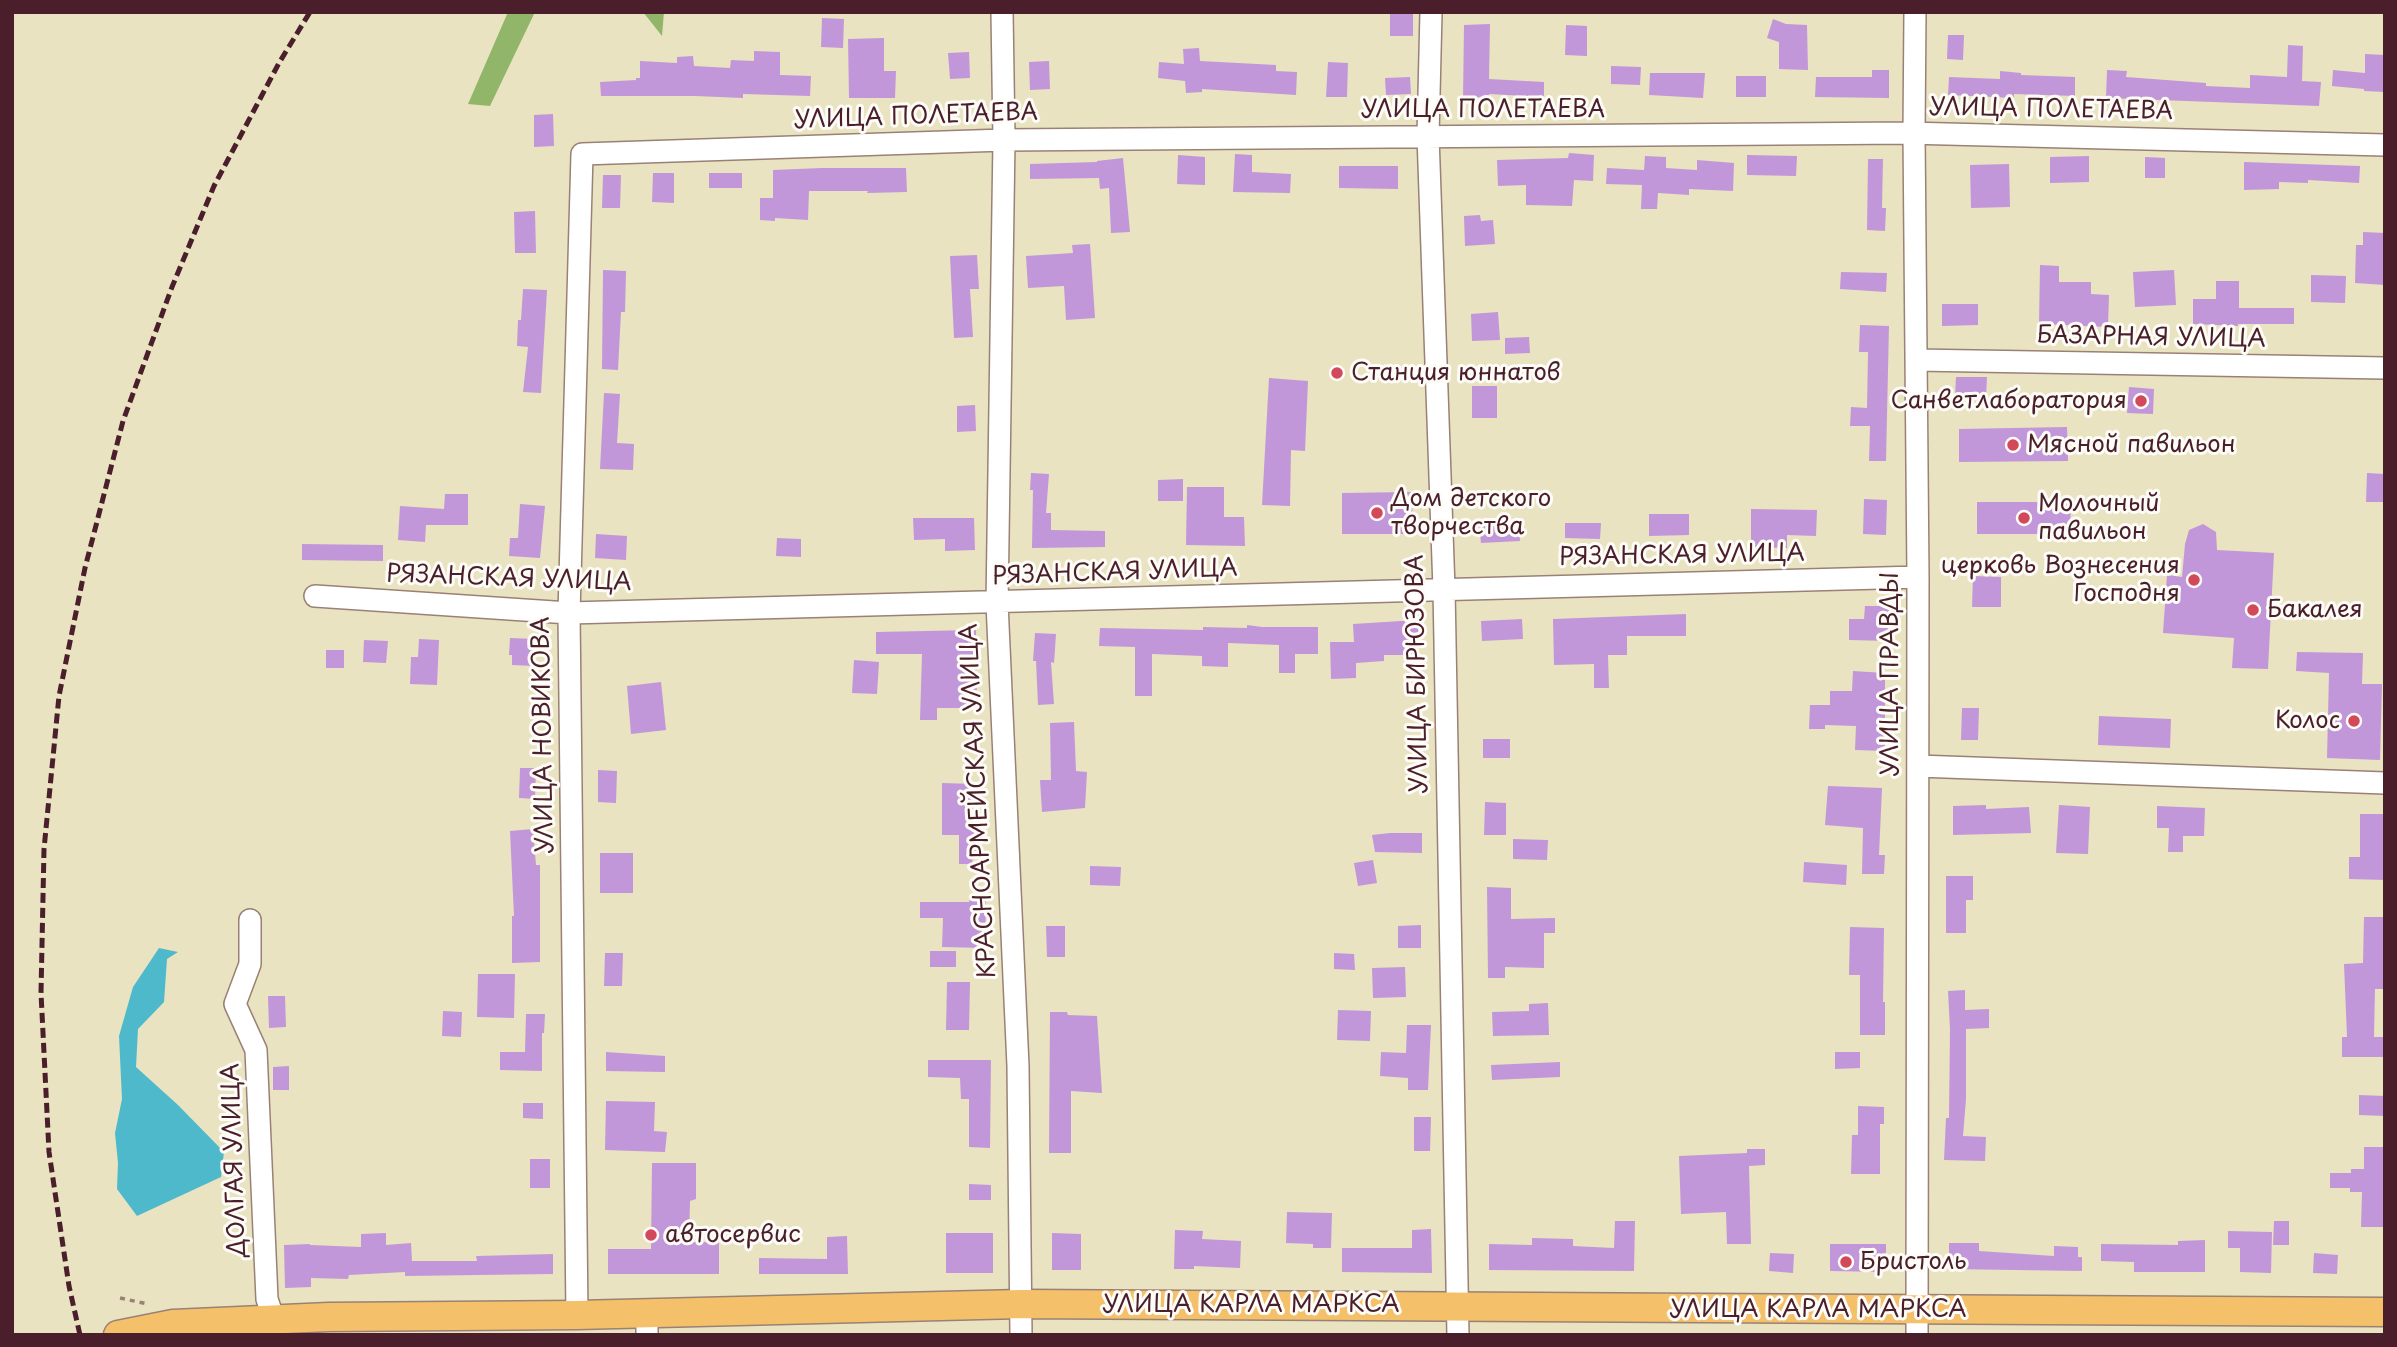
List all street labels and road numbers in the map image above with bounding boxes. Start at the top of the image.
street label: УЛИЦА ПОЛЕТАЕВА [1929,93,2173,127]
street label: УЛИЦА ПОЛЕТАЕВА [1361,96,1605,124]
street label: УЛИЦА ПОЛЕТАЕВА [794,98,1038,136]
street label: БАЗАРНАЯ УЛИЦА [2036,322,2266,354]
street label: РЯЗАНСКАЯ УЛИЦА [1559,539,1805,573]
street label: РЯЗАНСКАЯ УЛИЦА [992,554,1238,592]
street label: УЛИЦА БИРЮЗОВА [1402,554,1434,794]
street label: РЯЗАНСКАЯ УЛИЦА [386,560,632,598]
street label: УЛИЦА ПРАВДЫ [1877,572,1905,776]
street label: УЛИЦА НОВИКОВА [528,616,560,854]
street label: КРАСНОАРМЕЙСКАЯ УЛИЦА [955,623,1003,979]
street label: ДОЛГАЯ УЛИЦА [217,1063,253,1257]
street label: УЛИЦА КАРЛА МАРКСА [1102,1291,1400,1319]
street label: УЛИЦА КАРЛА МАРКСА [1669,1296,1967,1324]

